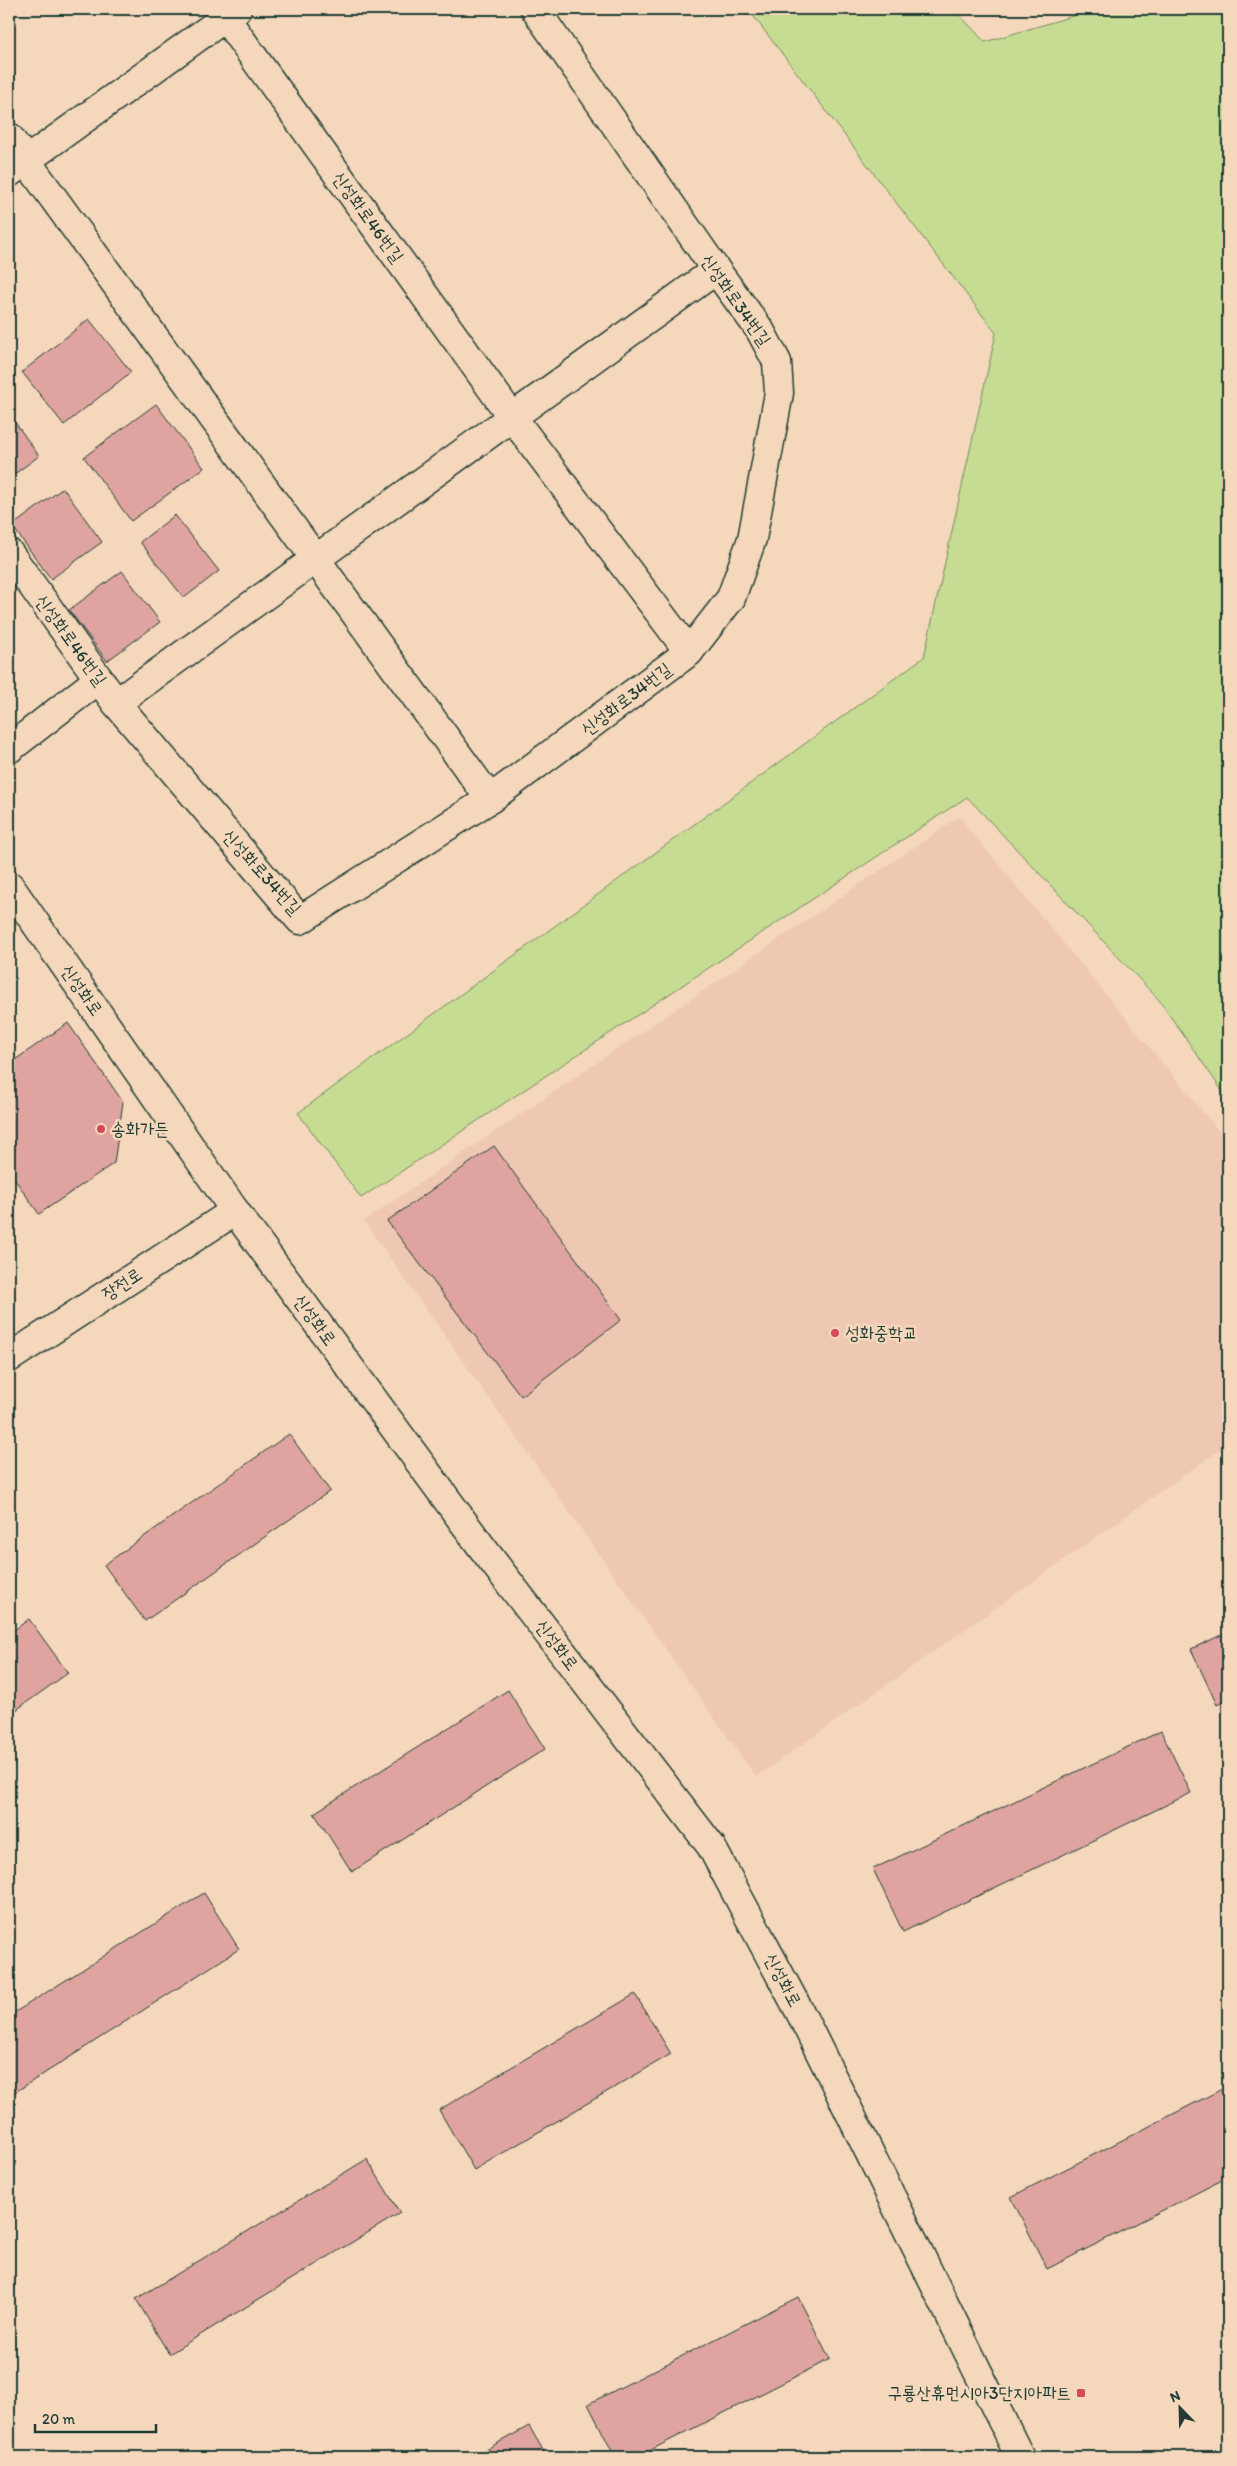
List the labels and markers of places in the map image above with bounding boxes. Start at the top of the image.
place label: 송화가든 [111,1118,169,1140]
marker: 송화가든 [95,1123,107,1135]
place label: 성화중학교 [845,1322,917,1344]
marker: 성화중학교 [829,1327,841,1339]
place label: 구룡산휴먼시아3단지아파트 [887,2382,1071,2404]
marker: 구룡산휴먼시아3단지아파트 [1075,2387,1087,2399]

